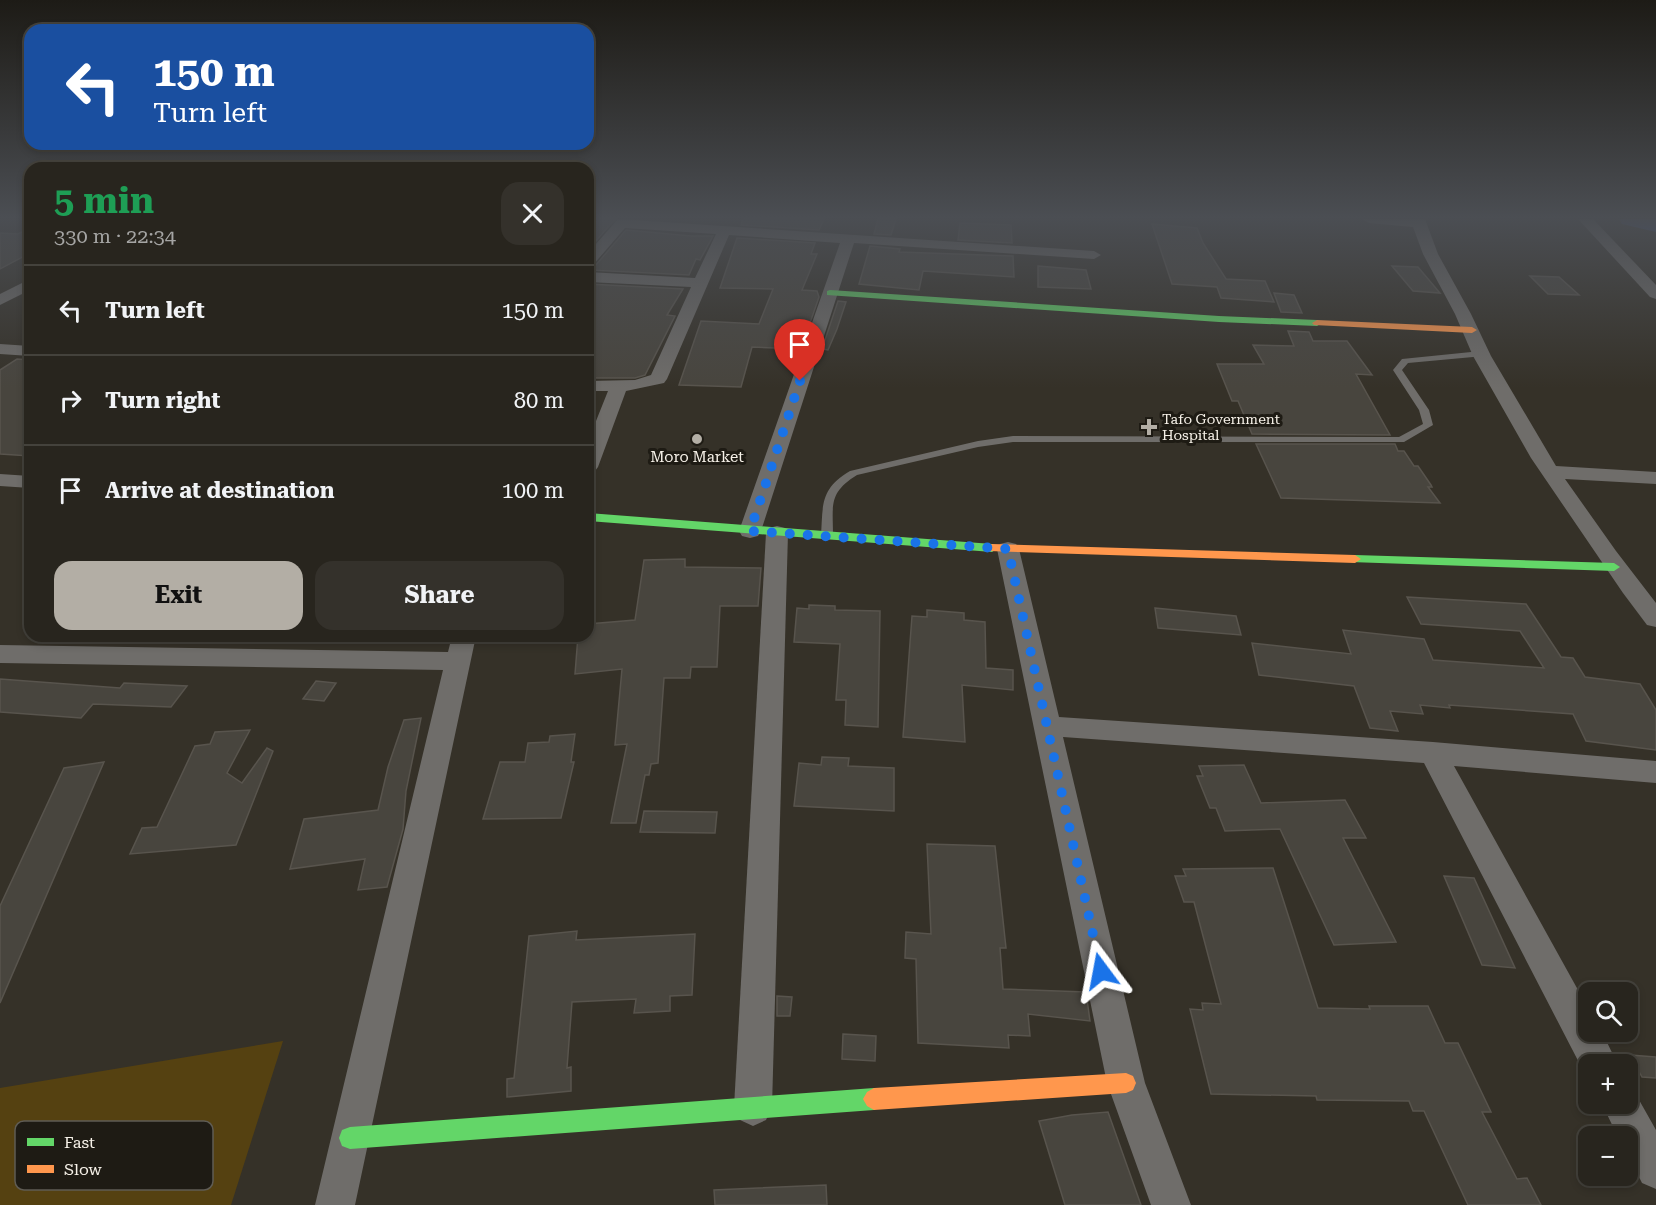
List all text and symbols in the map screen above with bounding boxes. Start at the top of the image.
text: 150 m [153,47,275,96]
icon: left [54,48,132,126]
text: Turn left [153,97,267,129]
text: 5 min [54,180,154,222]
button: close [501,182,564,245]
text: 330 m · 22:34 [54,224,176,248]
icon: left [54,294,87,327]
text: Turn left [105,298,205,323]
text: 150 m [501,298,564,323]
pin [774,319,825,381]
icon: arrive [783,328,816,361]
icon: right [54,384,87,417]
text: Turn right [105,388,220,413]
text: 80 m [514,388,564,413]
place label: Tafo Government Hospital [1162,411,1280,443]
marker: Tafo Government Hospital [1140,418,1158,436]
marker: Moro Market [690,432,704,446]
place label: Moro Market [650,448,744,466]
icon: arrive [54,474,87,507]
text: Arrive at destination [105,478,334,503]
text: 100 m [501,478,564,503]
button: Exit [54,561,303,630]
button: Share [315,561,564,630]
position arrow [1069,939,1133,1003]
map controls [1578,982,1638,1186]
button: search [1578,982,1638,1042]
button: + [1578,1054,1638,1114]
legend [15,1121,213,1190]
button: − [1578,1126,1638,1186]
text: Fast [64,1133,95,1152]
text: Slow [64,1160,102,1179]

